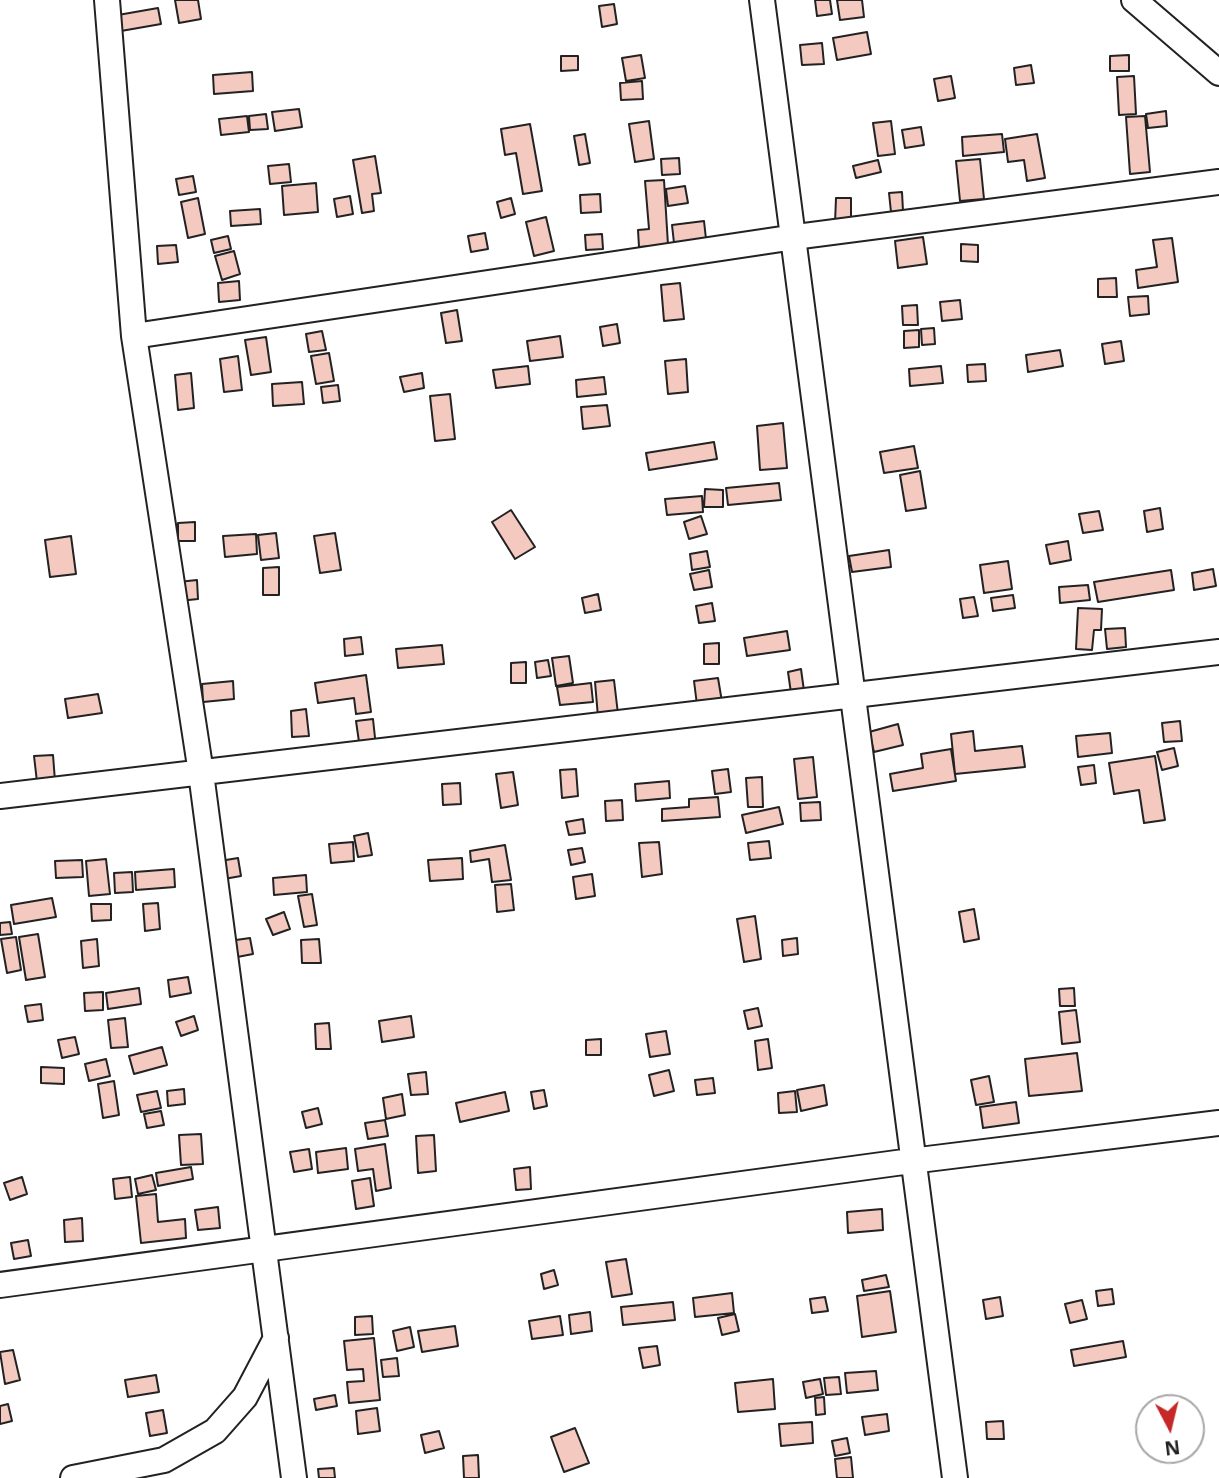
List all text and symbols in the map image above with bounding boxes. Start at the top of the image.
north arrow [1135,1394,1205,1464]
text: N [1163,1434,1182,1462]

